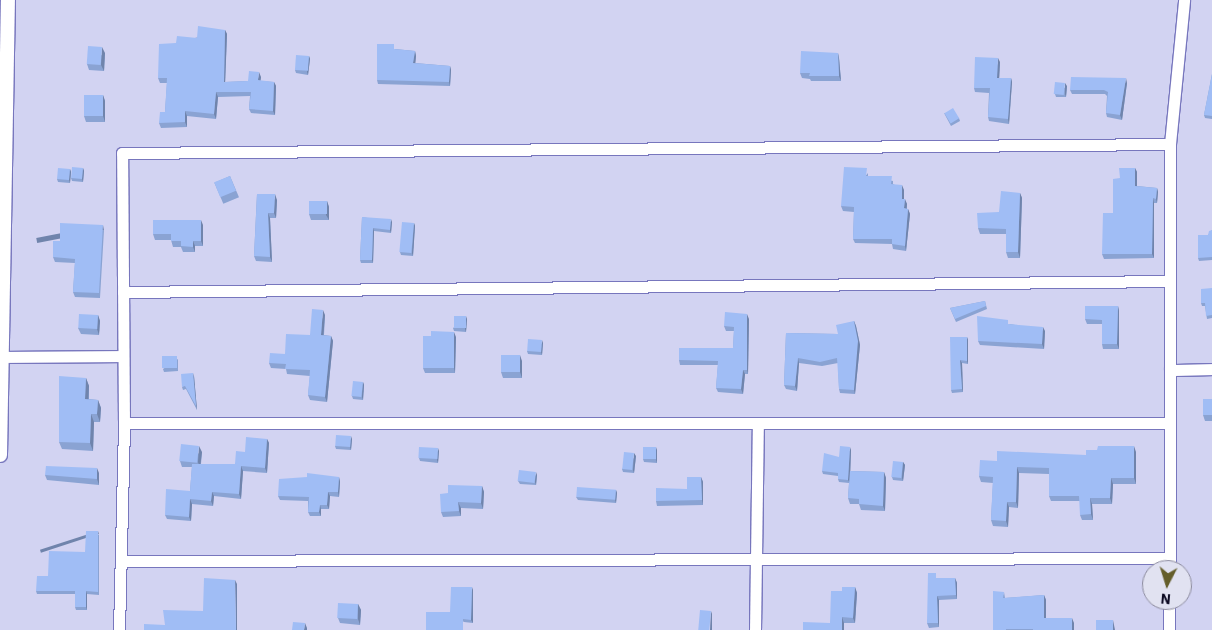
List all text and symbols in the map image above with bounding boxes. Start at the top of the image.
north arrow [1142,560,1192,610]
text: N [1160,590,1172,608]

